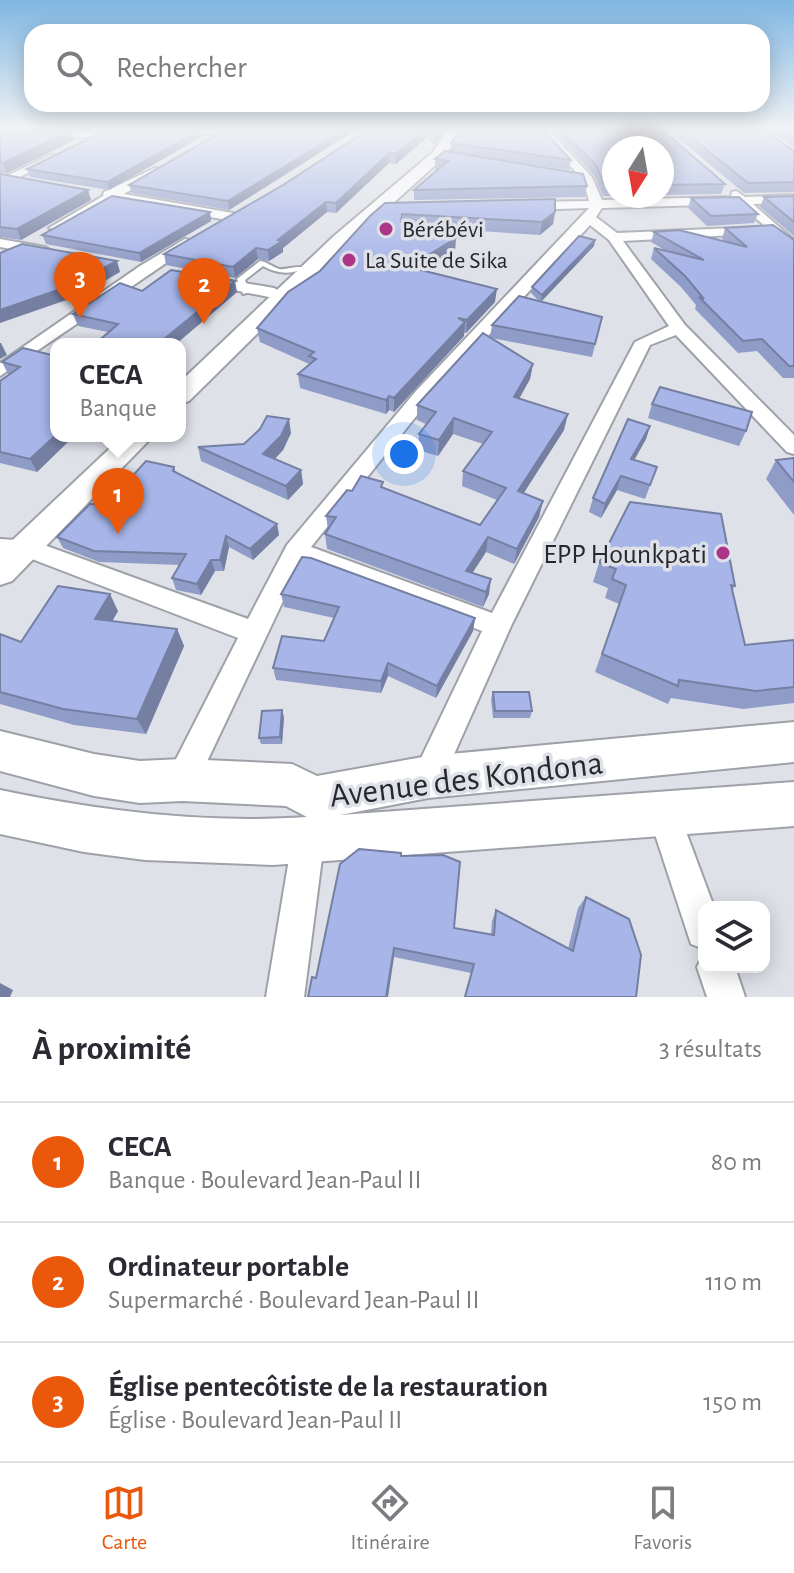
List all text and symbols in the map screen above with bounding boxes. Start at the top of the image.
search box [24,24,770,112]
icon: search [52,46,96,90]
text: Rechercher [116,53,247,83]
north arrow [602,136,674,208]
place label: Bérébévi [402,218,484,242]
marker: Bérébévi [377,220,395,238]
place label: La Suite de Sika [365,249,508,273]
marker: La Suite de Sika [340,251,358,269]
pin: 3 [54,252,106,318]
pin: 2 [178,258,230,324]
popup [50,338,186,442]
text: CECA [79,360,143,390]
text: Banque [79,395,157,421]
your location [384,434,424,474]
pin: 1 [92,468,144,534]
place label: EPP Hounkpati [543,541,707,569]
marker: EPP Hounkpati [714,544,732,562]
street label: Avenue des Kondona [328,746,605,814]
map controls [698,901,770,973]
button: layers [698,901,770,973]
text: À proximité [32,1032,191,1066]
text: 3 résultats [659,1036,762,1062]
text: CECA [108,1132,172,1162]
text: 1 [53,1149,63,1175]
text: 80 m [711,1149,762,1175]
text: Banque · Boulevard Jean-Paul II [108,1167,421,1193]
text: Ordinateur portable [108,1252,349,1282]
text: 2 [52,1269,64,1295]
text: 110 m [705,1269,762,1295]
text: Supermarché · Boulevard Jean-Paul II [108,1287,479,1313]
text: Église pentecôtiste de la restauration [108,1372,548,1402]
text: 3 [52,1389,64,1415]
text: 150 m [703,1389,762,1415]
text: Église · Boulevard Jean-Paul II [108,1407,402,1433]
tab: Carte [102,1481,147,1555]
tab: Itinéraire [351,1481,430,1555]
tab: Favoris [633,1481,692,1555]

